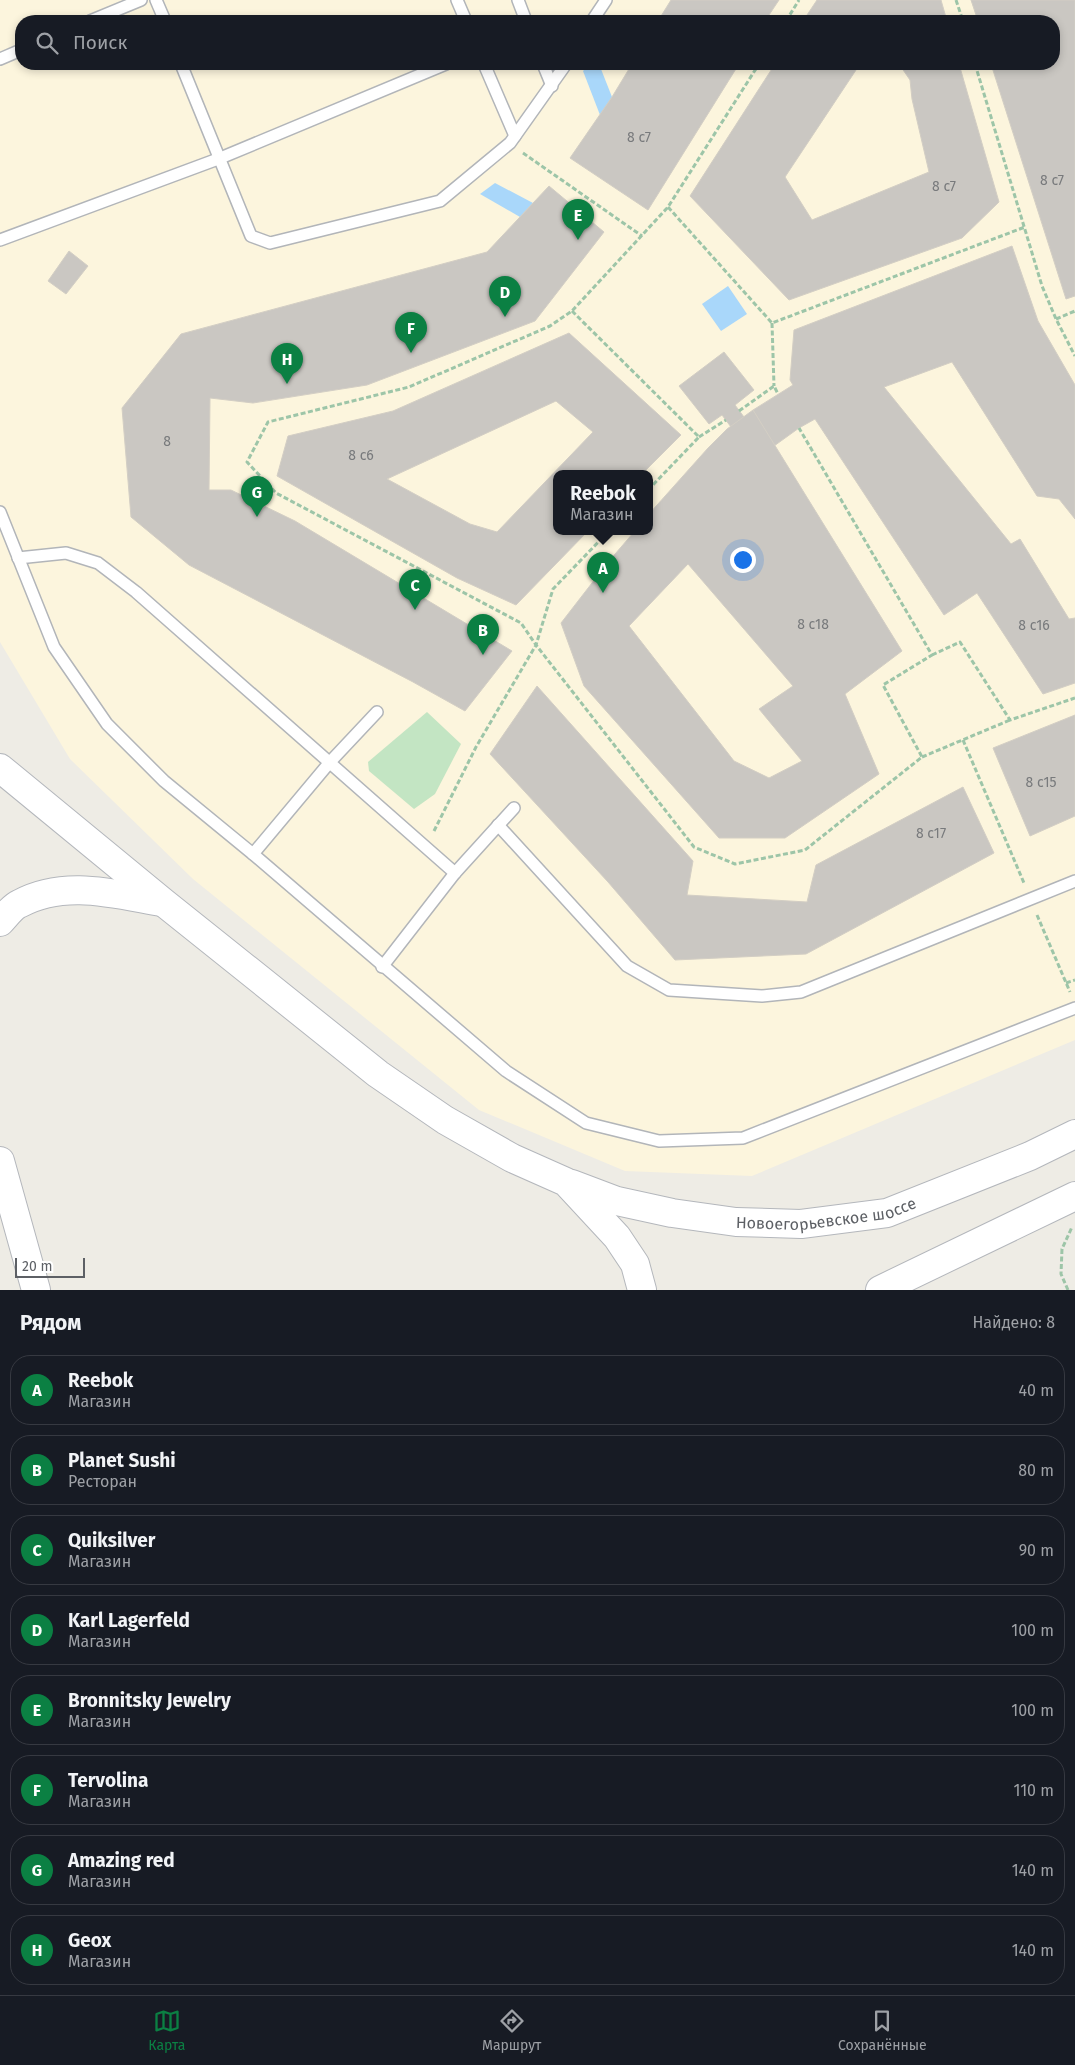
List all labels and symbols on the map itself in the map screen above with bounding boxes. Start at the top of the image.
house number: 8 с7 [627,129,651,146]
house number: 8 с7 [1040,172,1064,189]
house number: 8 с7 [932,178,956,195]
pin: E [562,199,594,240]
pin: D [489,276,521,317]
pin: F [395,312,427,353]
pin: H [271,343,303,384]
house number: 8 [163,433,171,450]
house number: 8 c6 [348,447,374,464]
pin: G [241,476,273,517]
your location [730,547,756,573]
pin: A [587,552,619,593]
pin: C [399,569,431,610]
pin: B [467,614,499,655]
house number: 8 с18 [797,616,829,633]
house number: 8 с16 [1018,617,1050,634]
house number: 8 с15 [1025,774,1057,791]
house number: 8 с17 [916,825,946,842]
street label: Новоегорьевское шоссе [736,1193,919,1234]
scale bar [15,1255,85,1278]

